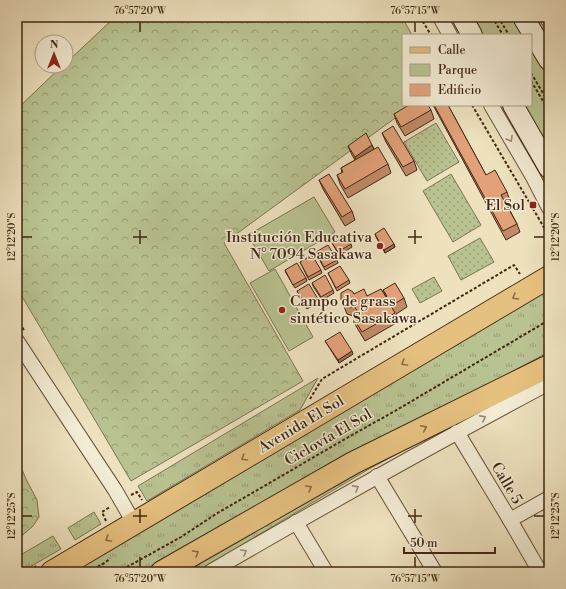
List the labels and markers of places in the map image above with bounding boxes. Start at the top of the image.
place label: El Sol [486,196,526,215]
marker: El Sol [528,200,538,210]
place label: Institución Educativa N° 7094 Sasakawa [226,228,372,264]
marker: Institución Educativa N° 7094 Sasakawa [375,241,385,251]
place label: Campo de grass sintético Sasakawa [290,292,417,328]
marker: Campo de grass sintético Sasakawa [277,305,287,315]

